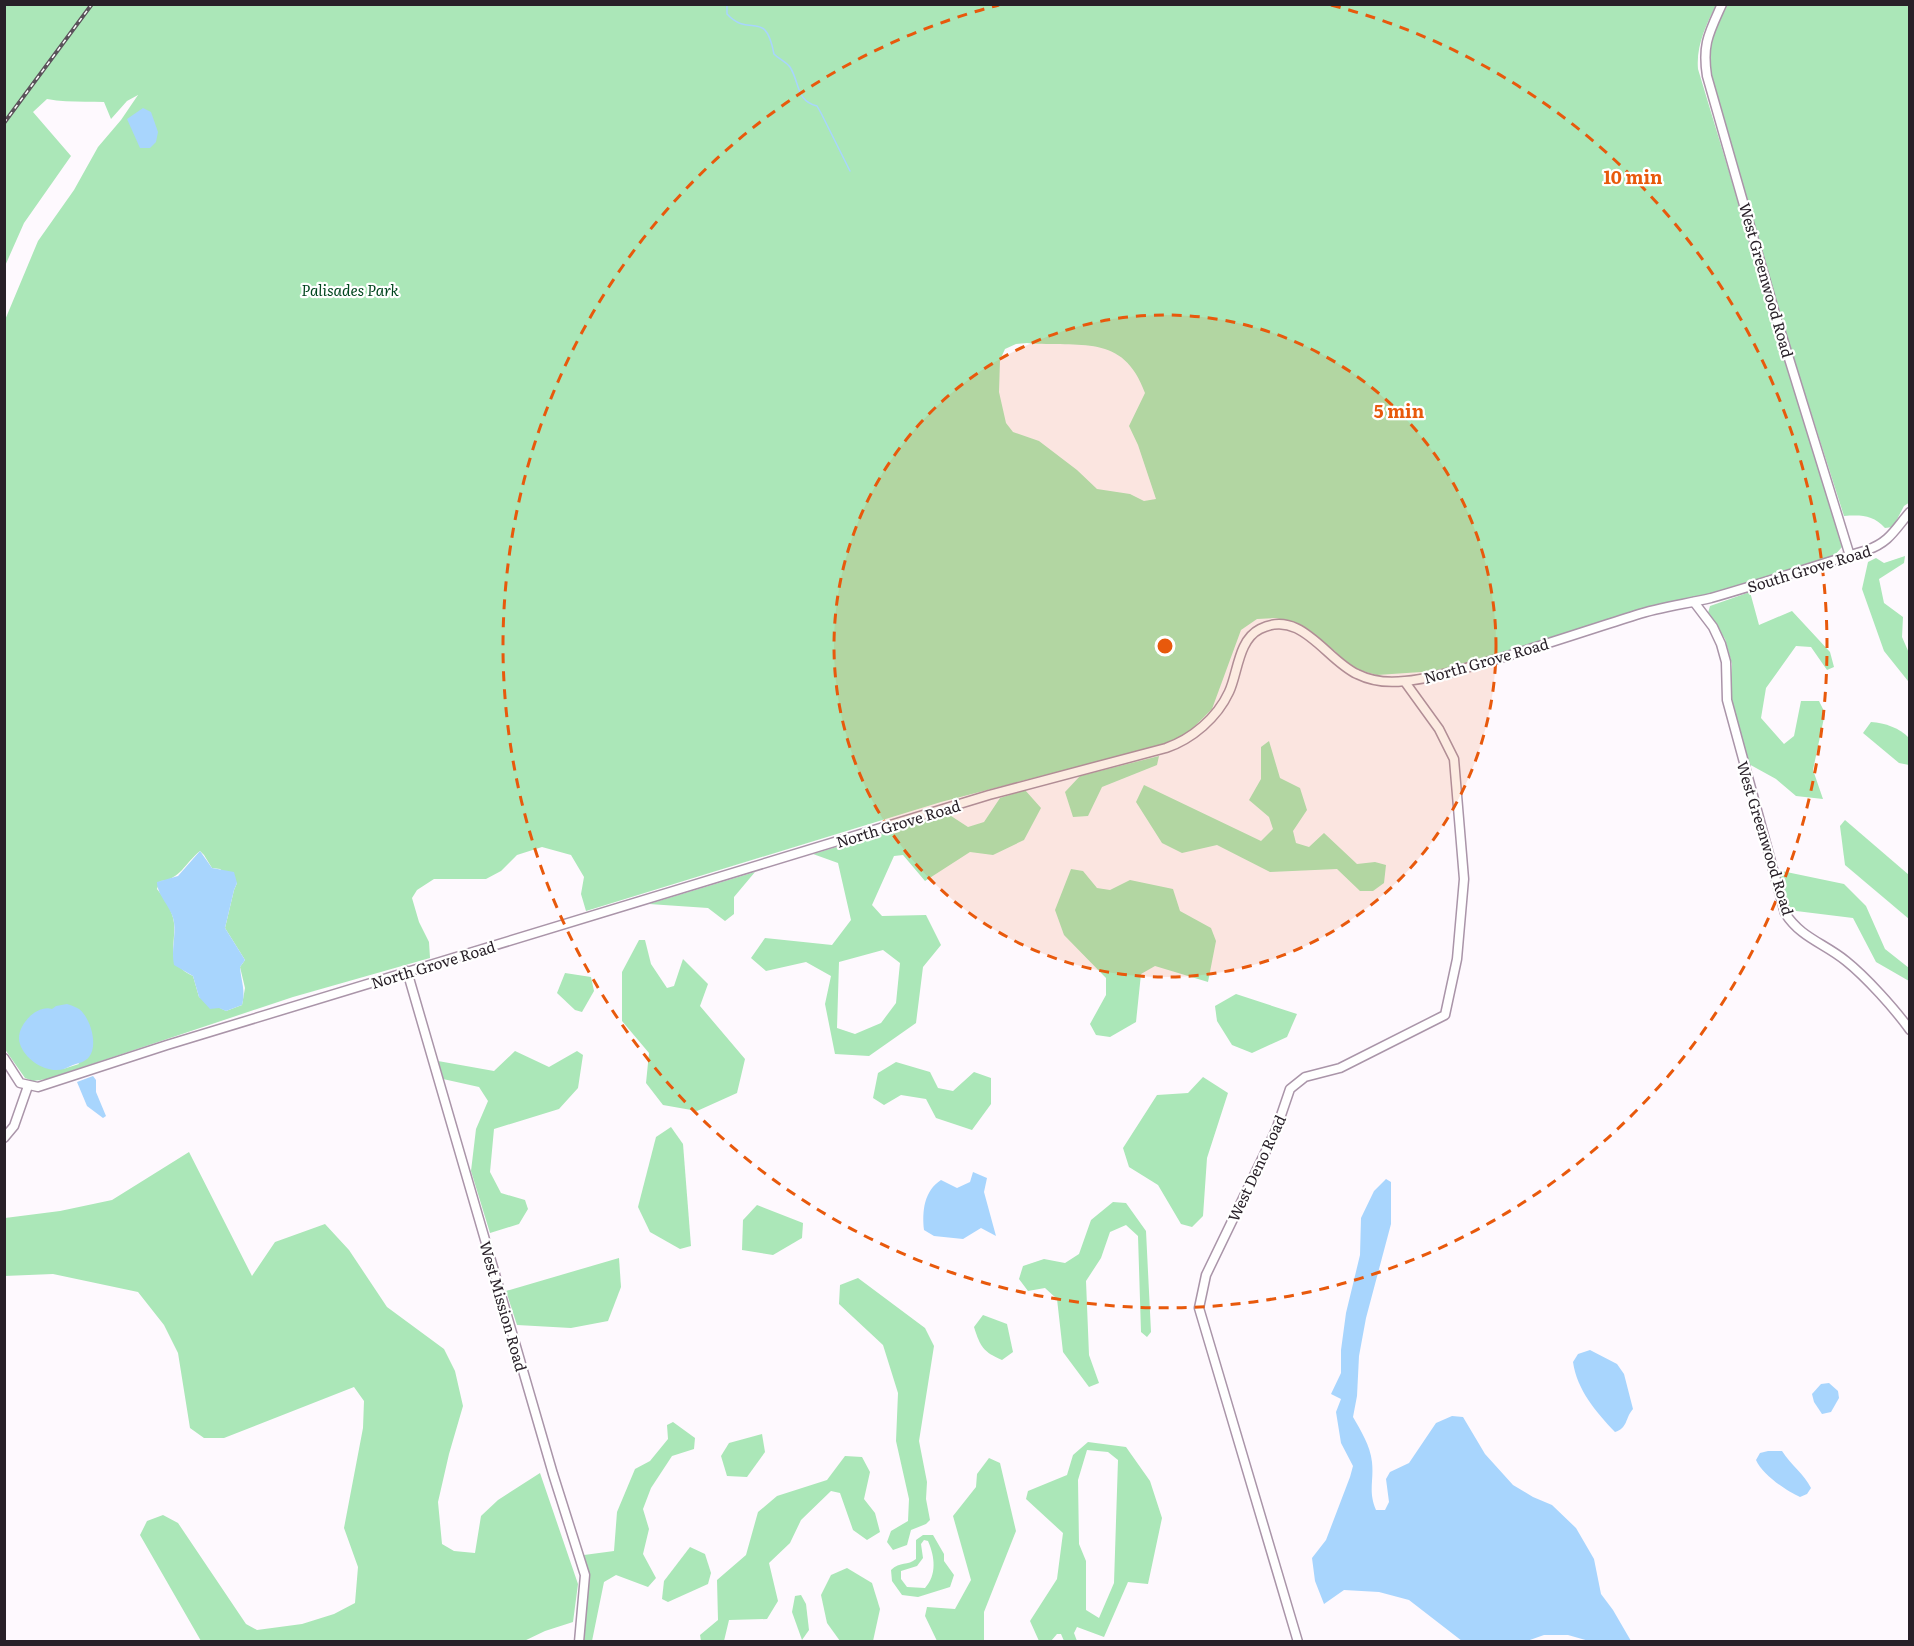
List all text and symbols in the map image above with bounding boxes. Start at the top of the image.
text: 10 min [1603,163,1663,190]
street label: West Greenwood Road [1734,200,1800,360]
park label: Palisades Park [301,278,400,301]
text: 5 min [1374,397,1425,424]
street label: South Grove Road [1744,538,1874,598]
street label: North Grove Road [1421,631,1551,689]
centre of rings [1155,636,1175,656]
street label: West Greenwood Road [1732,758,1800,918]
street label: North Grove Road [833,793,963,853]
street label: North Grove Road [368,934,498,994]
street label: West Deno Road [1221,1111,1291,1225]
street label: West Mission Road [474,1238,534,1374]

